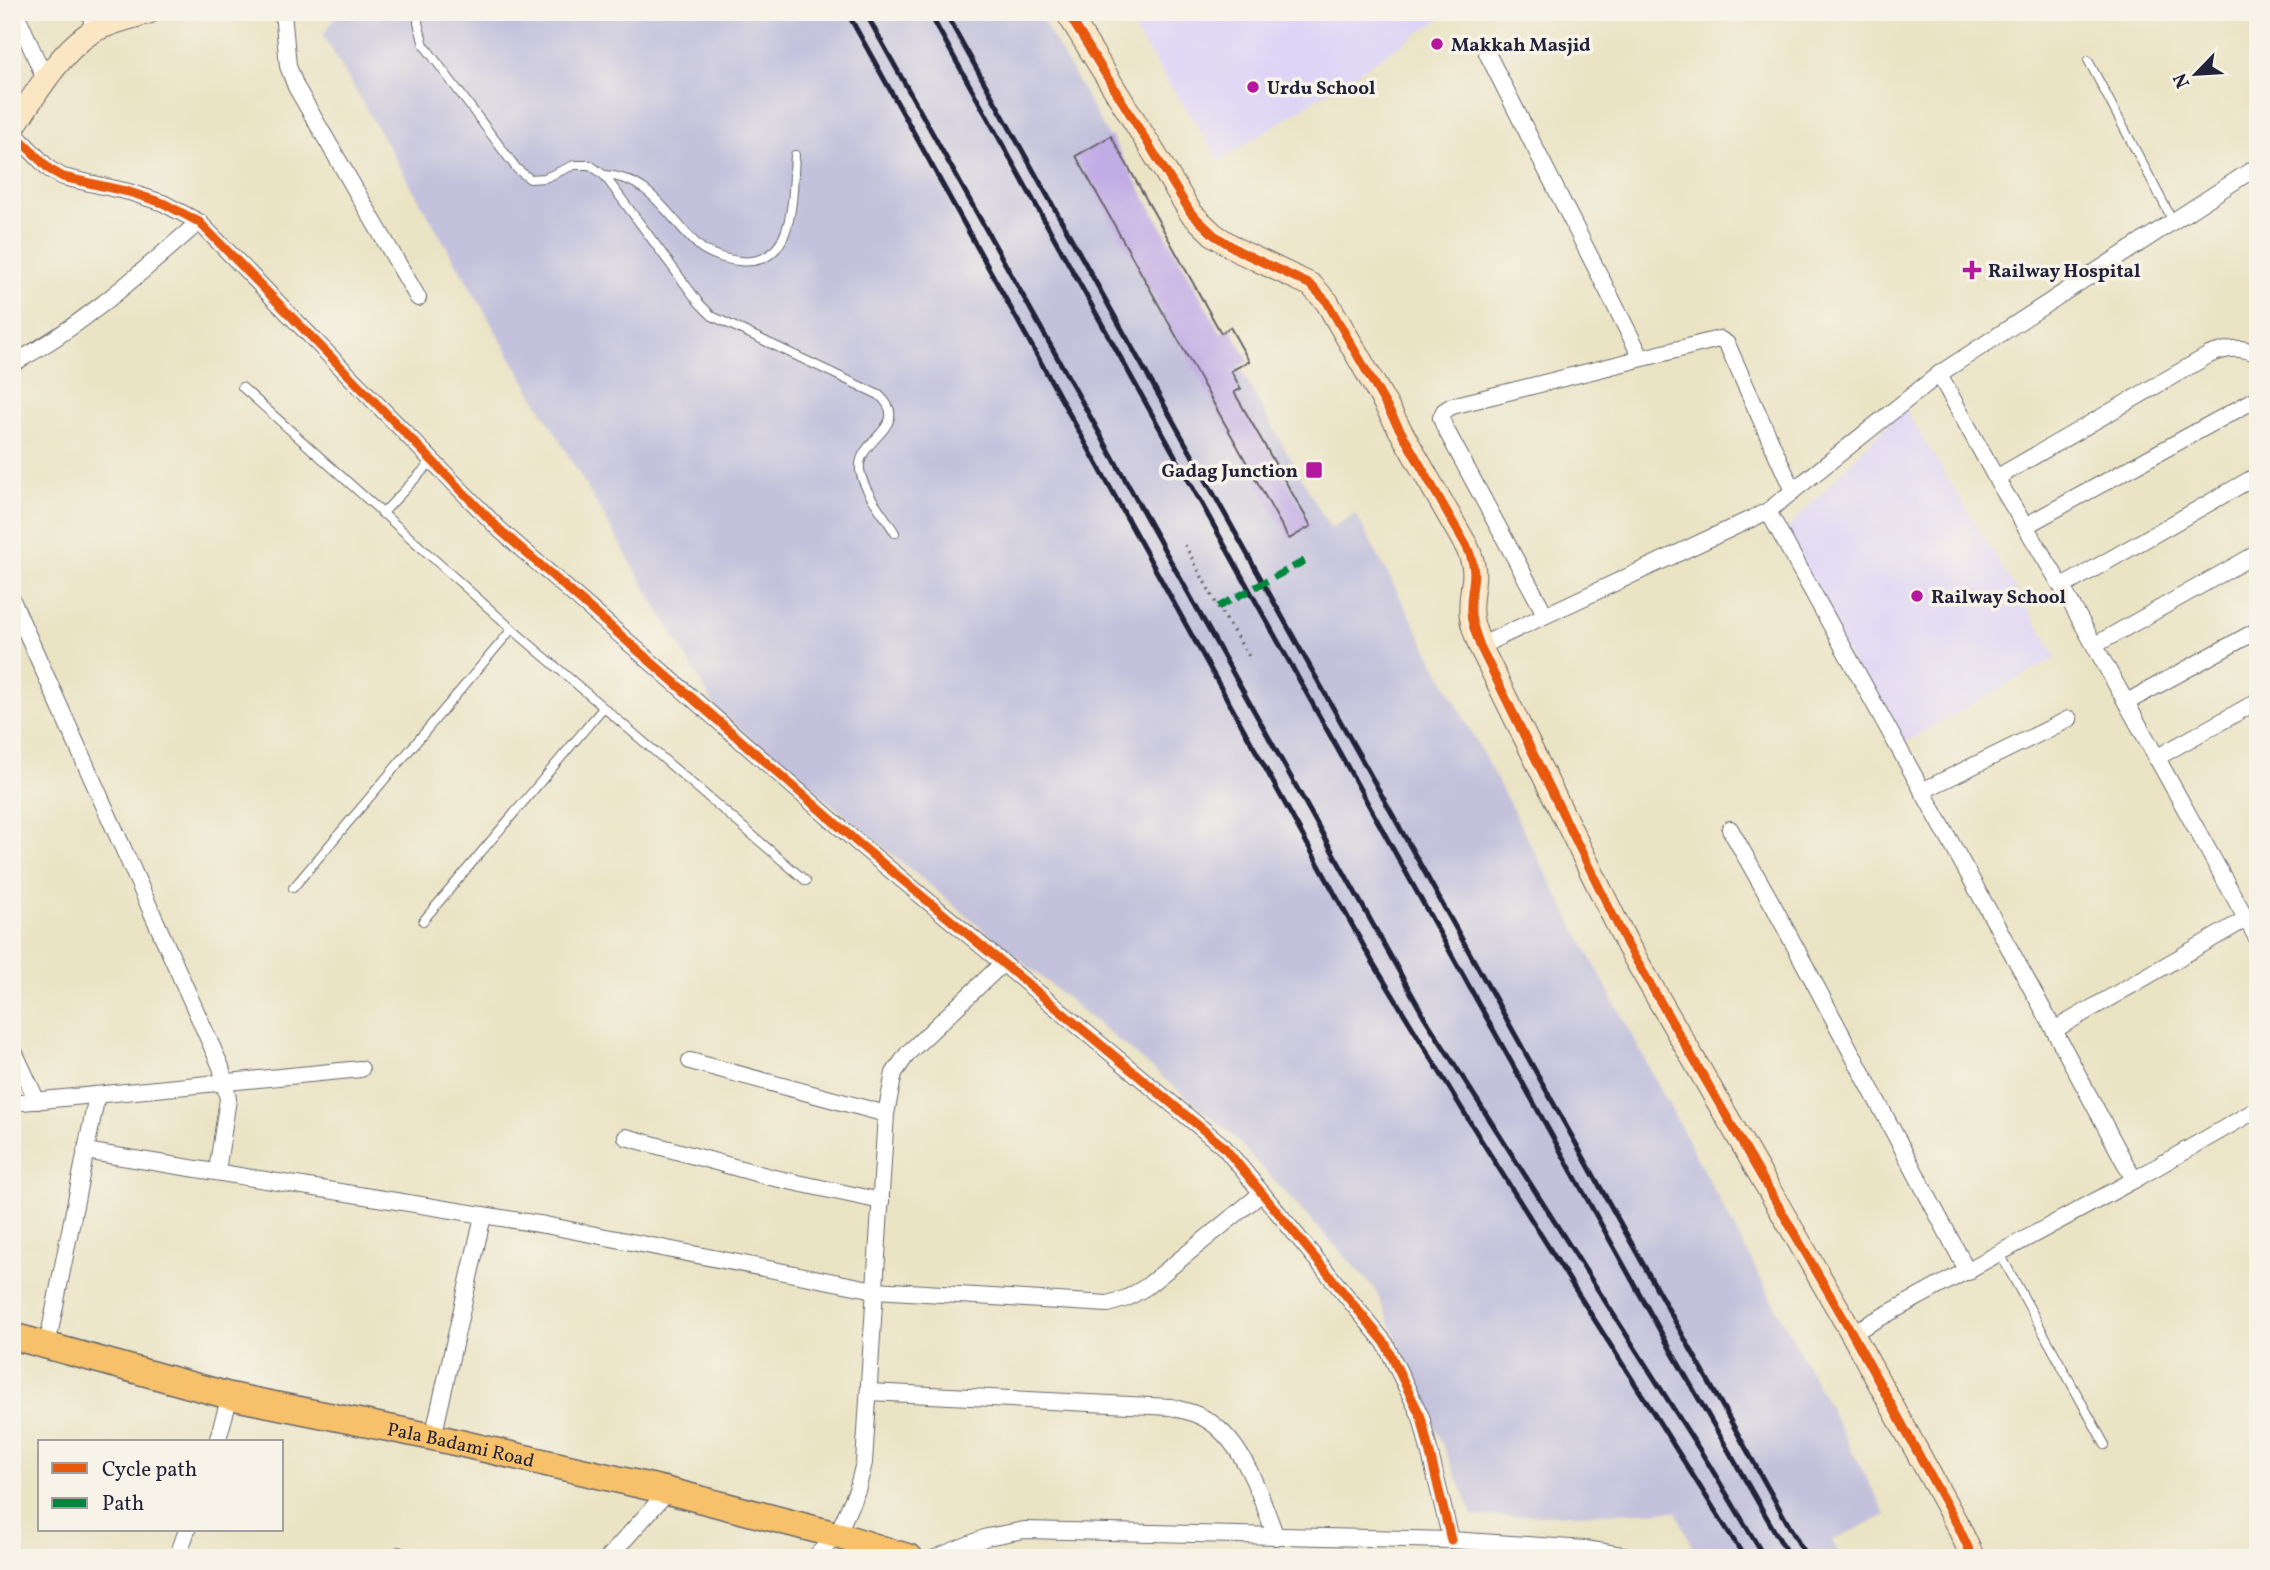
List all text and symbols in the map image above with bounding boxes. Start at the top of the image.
place label: Makkah Masjid [1451,33,1591,59]
marker: Makkah Masjid [1429,36,1445,52]
north arrow [2162,38,2232,108]
text: N [2168,68,2197,92]
place label: Urdu School [1267,76,1375,102]
marker: Urdu School [1245,79,1261,95]
place label: Railway Hospital [1988,259,2140,285]
marker: Railway Hospital [1962,260,1982,280]
place label: Gadag Junction [1161,459,1298,485]
marker: Gadag Junction [1304,460,1324,480]
place label: Railway School [1931,585,2066,611]
marker: Railway School [1909,588,1925,604]
street label: Pala Badami Road [385,1417,537,1475]
legend [38,1440,284,1532]
text: Cycle path [102,1456,197,1485]
text: Path [102,1490,144,1519]

